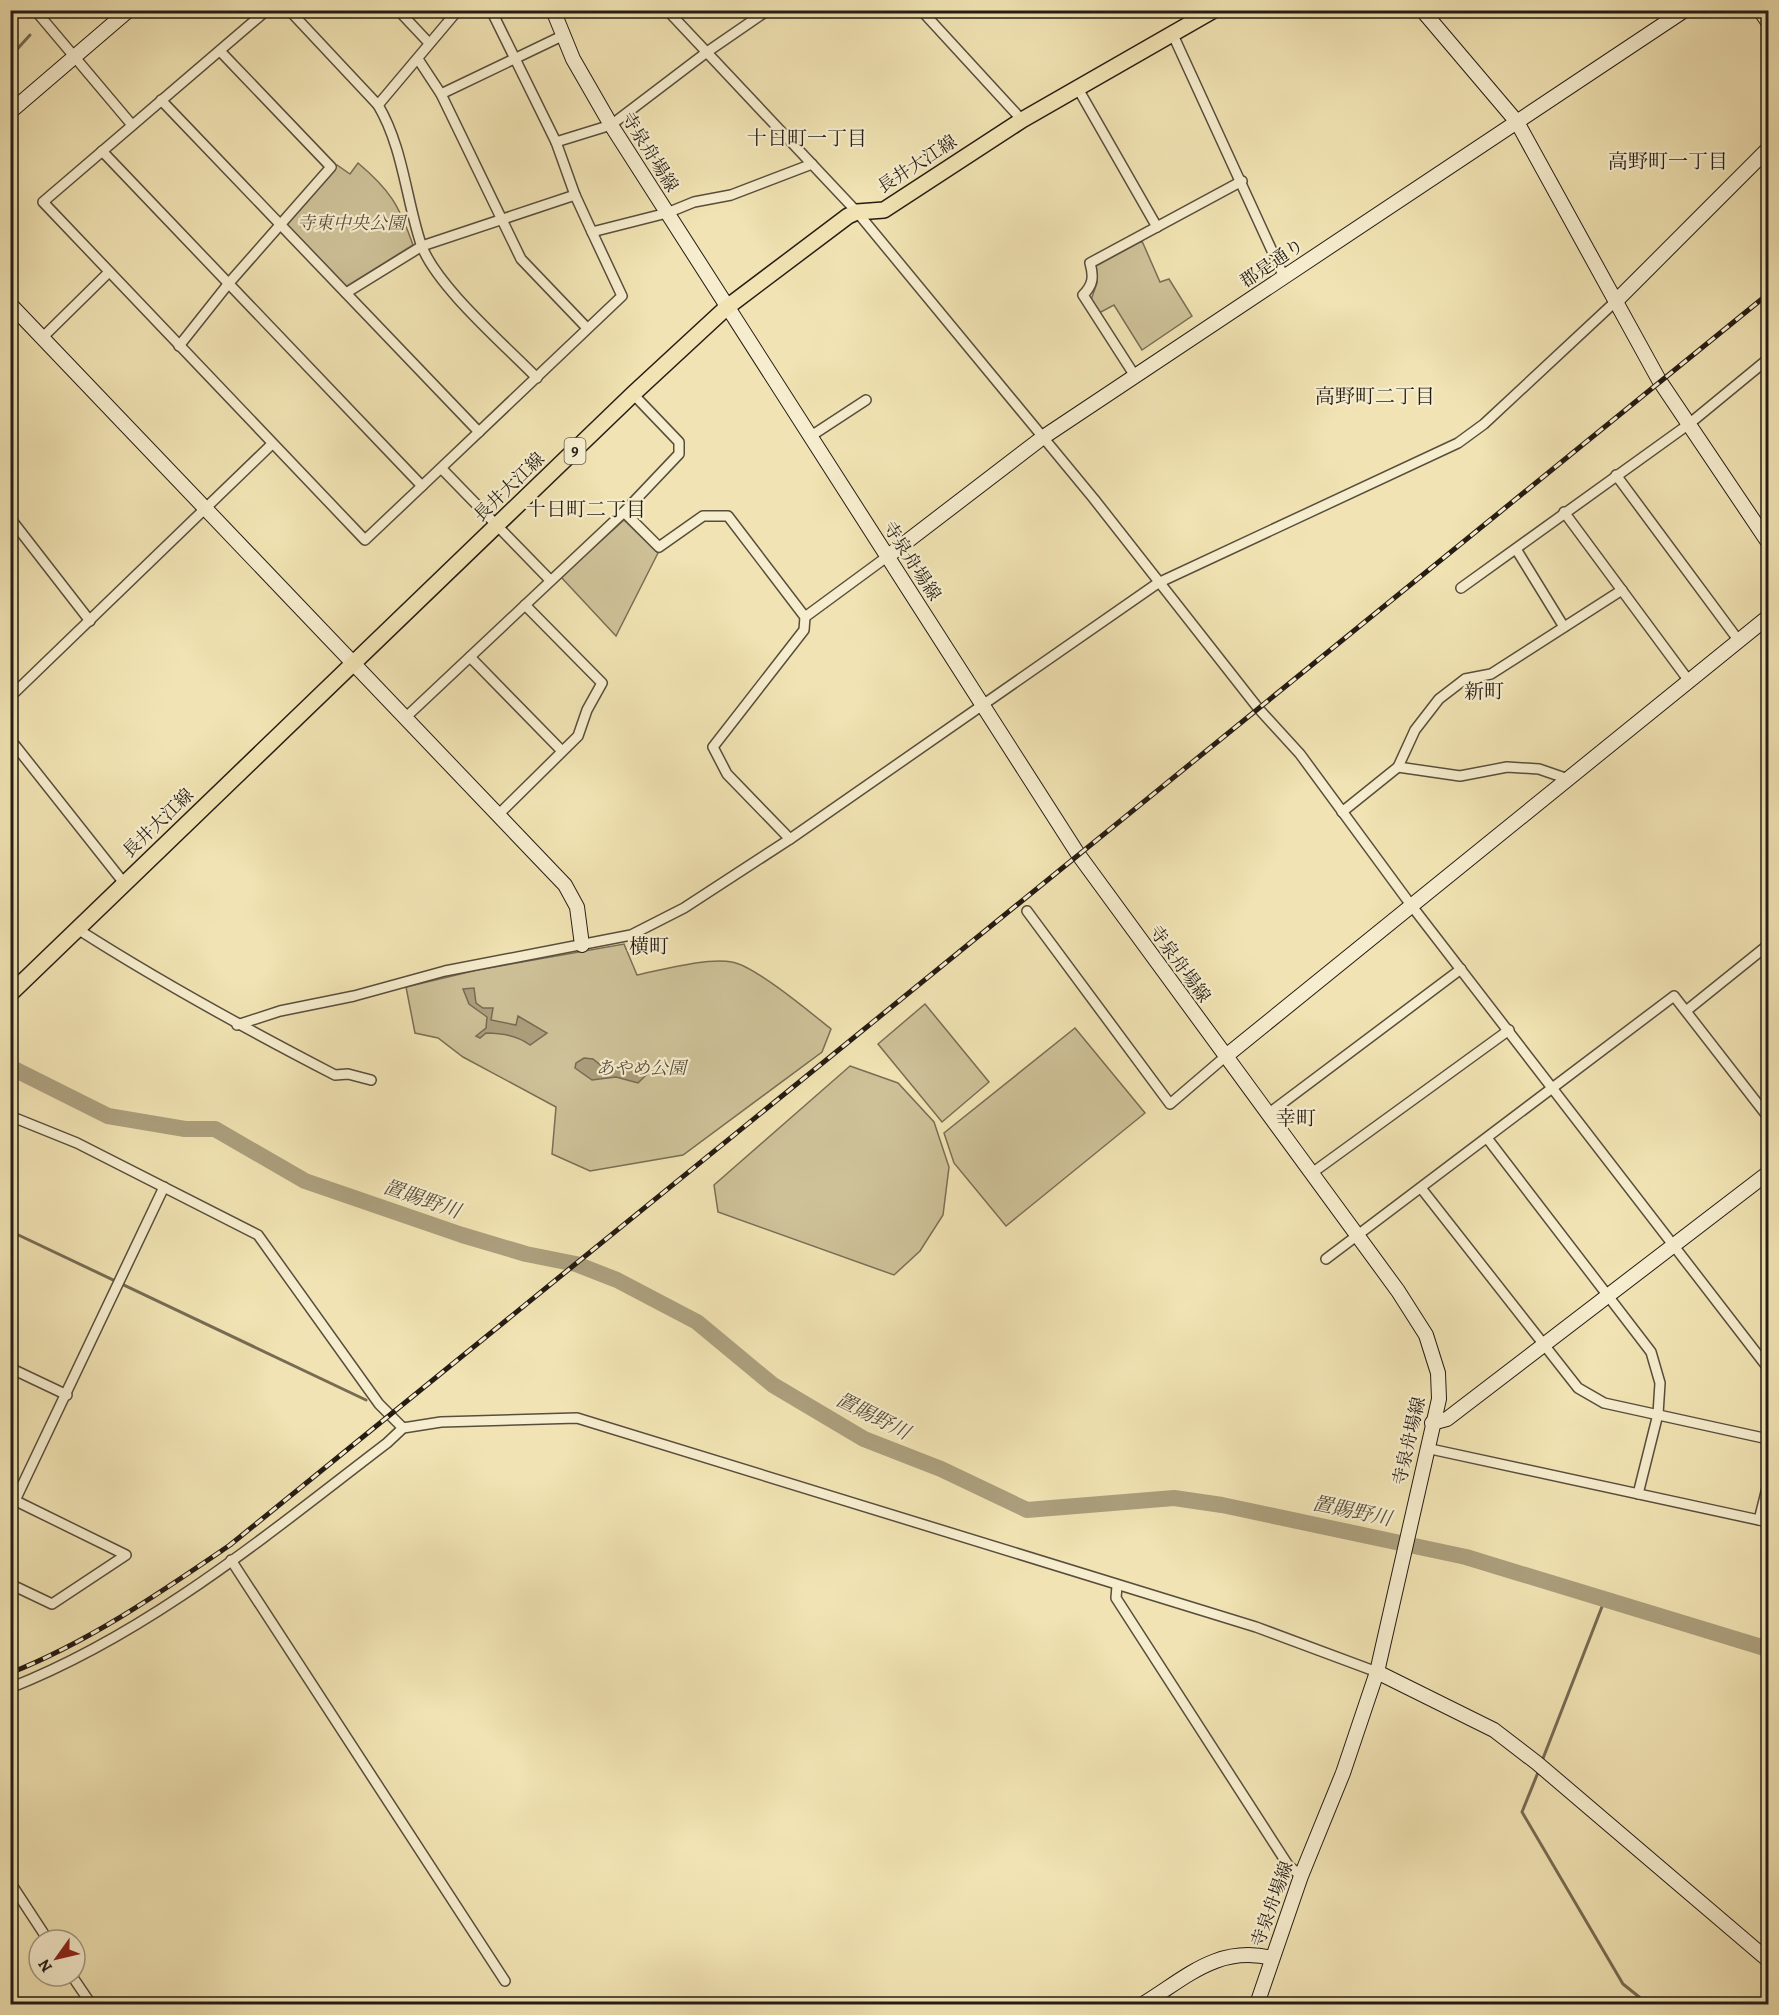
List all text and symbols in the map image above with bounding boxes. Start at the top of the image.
street label: 寺泉舟場線 [616,107,684,197]
district label: 十日町一丁目 [747,125,867,152]
street label: 長井大江線 [873,129,961,199]
district label: 高野町一丁目 [1608,148,1728,175]
park label: 寺東中央公園 [297,211,408,235]
street label: 郡是通り [1235,233,1309,293]
district label: 高野町二丁目 [1315,383,1435,410]
road number: 9 [564,438,586,464]
street label: 長井大江線 [468,447,550,527]
district label: 十日町二丁目 [526,496,646,523]
street label: 寺泉舟場線 [877,517,947,605]
district label: 新町 [1464,678,1504,705]
street label: 長井大江線 [117,783,199,863]
street label: 寺泉舟場線 [1144,921,1216,1007]
district label: 横町 [629,933,669,960]
park label: あやめ公園 [596,1056,689,1080]
district label: 幸町 [1276,1105,1316,1132]
water label: 置賜野川 [380,1173,466,1225]
water label: 置賜野川 [831,1386,917,1447]
street label: 寺泉舟場線 [1387,1394,1431,1488]
water label: 置賜野川 [1310,1489,1396,1533]
street label: 寺泉舟場線 [1245,1858,1299,1950]
north arrow [27,1928,87,1988]
text: N [33,1955,58,1977]

